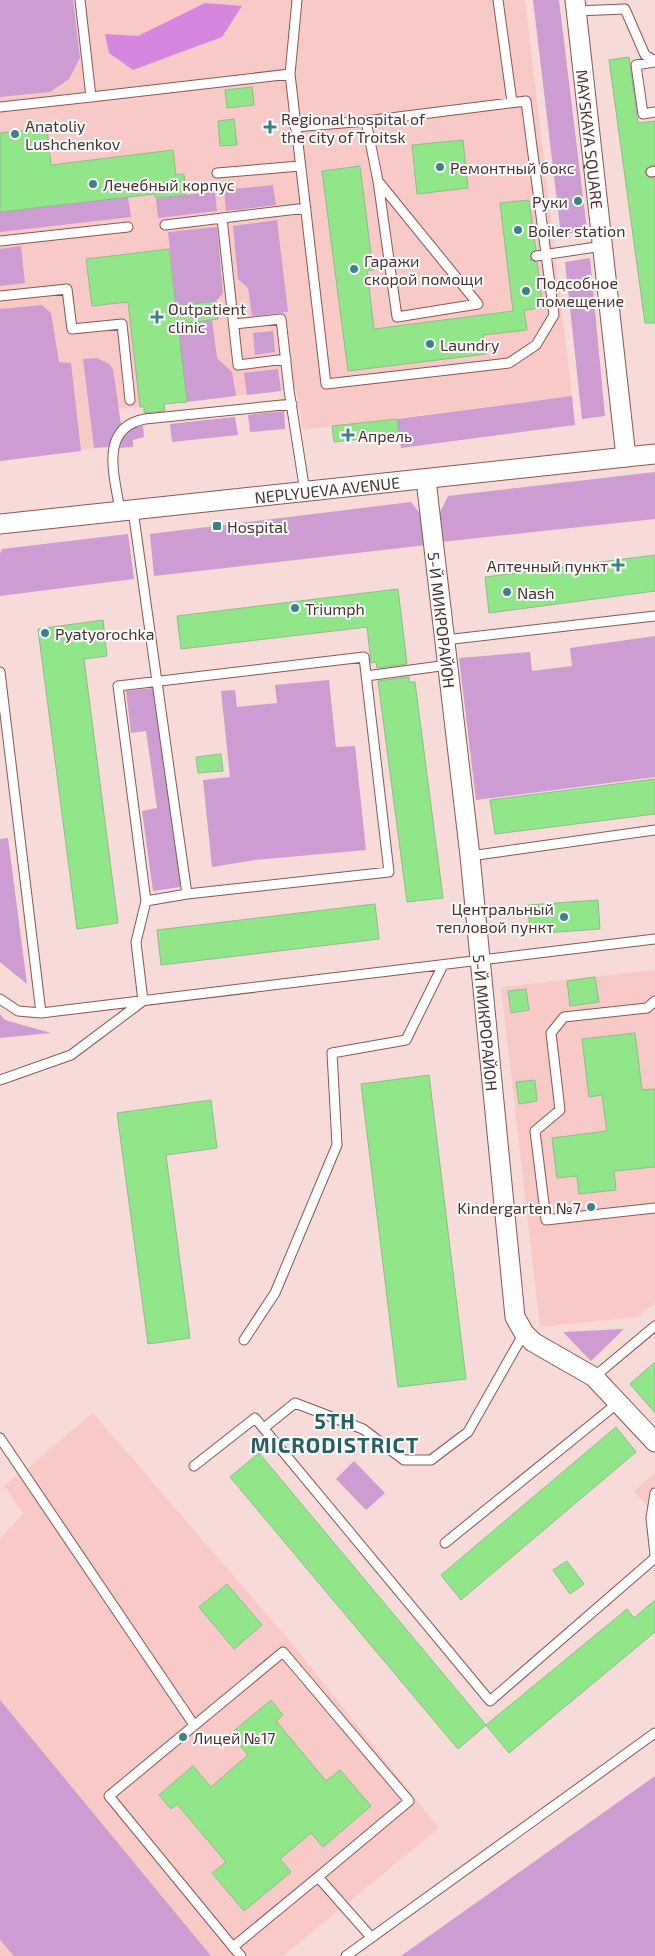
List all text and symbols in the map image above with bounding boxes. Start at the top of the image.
street label: MAYSKAYA SQUARE [573,68,608,210]
place label: Regional hospital of the city of Troitsk [281,109,426,146]
place label: Anatoliy Lushchenkov [25,116,121,153]
marker: Regional hospital of the city of Troitsk [263,120,277,134]
marker: Anatoliy Lushchenkov [9,128,21,140]
place label: Ремонтный бокс [450,158,575,177]
marker: Ремонтный бокс [434,161,446,173]
place label: Лечебный корпус [103,175,235,195]
marker: Лечебный корпус [87,178,99,190]
place label: Руки [532,192,568,212]
marker: Руки [572,195,584,207]
place label: Boiler station [528,221,625,240]
marker: Boiler station [512,224,524,236]
place label: Гаражи скорой помощи [364,251,483,288]
marker: Гаражи скорой помощи [348,263,360,275]
place label: Подсобное помещение [536,273,624,310]
marker: Подсобное помещение [520,285,532,297]
place label: Outpatient clinic [168,299,246,336]
marker: Outpatient clinic [150,310,164,324]
place label: Laundry [440,335,500,354]
marker: Laundry [424,338,436,350]
place label: Апрель [358,426,412,445]
marker: Апрель [342,429,354,441]
street label: NEPLYUEVA AVENUE [253,472,401,506]
place label: Hospital [227,517,288,536]
marker: Hospital [211,520,223,532]
street label: 5-Й МИКРОРАЙОН [425,551,460,689]
place label: Аптечный пункт [487,556,608,576]
marker: Аптечный пункт [612,559,624,571]
place label: Nash [517,583,555,602]
marker: Nash [501,586,513,598]
place label: Triumph [305,599,365,618]
marker: Triumph [289,602,301,614]
place label: Pyatyorochka [55,624,155,643]
marker: Pyatyorochka [39,627,51,639]
place label: Центральный тепловой пункт [436,899,554,937]
marker: Центральный тепловой пункт [558,911,570,923]
street label: 5-Й МИКРОРАЙОН [470,953,502,1092]
place label: Kindergarten №7 [457,1198,581,1217]
marker: Kindergarten №7 [585,1201,597,1213]
district label: 5TH MICRODISTRICT [251,1408,419,1457]
place label: Лицей №17 [193,1728,276,1747]
marker: Лицей №17 [177,1731,189,1743]

